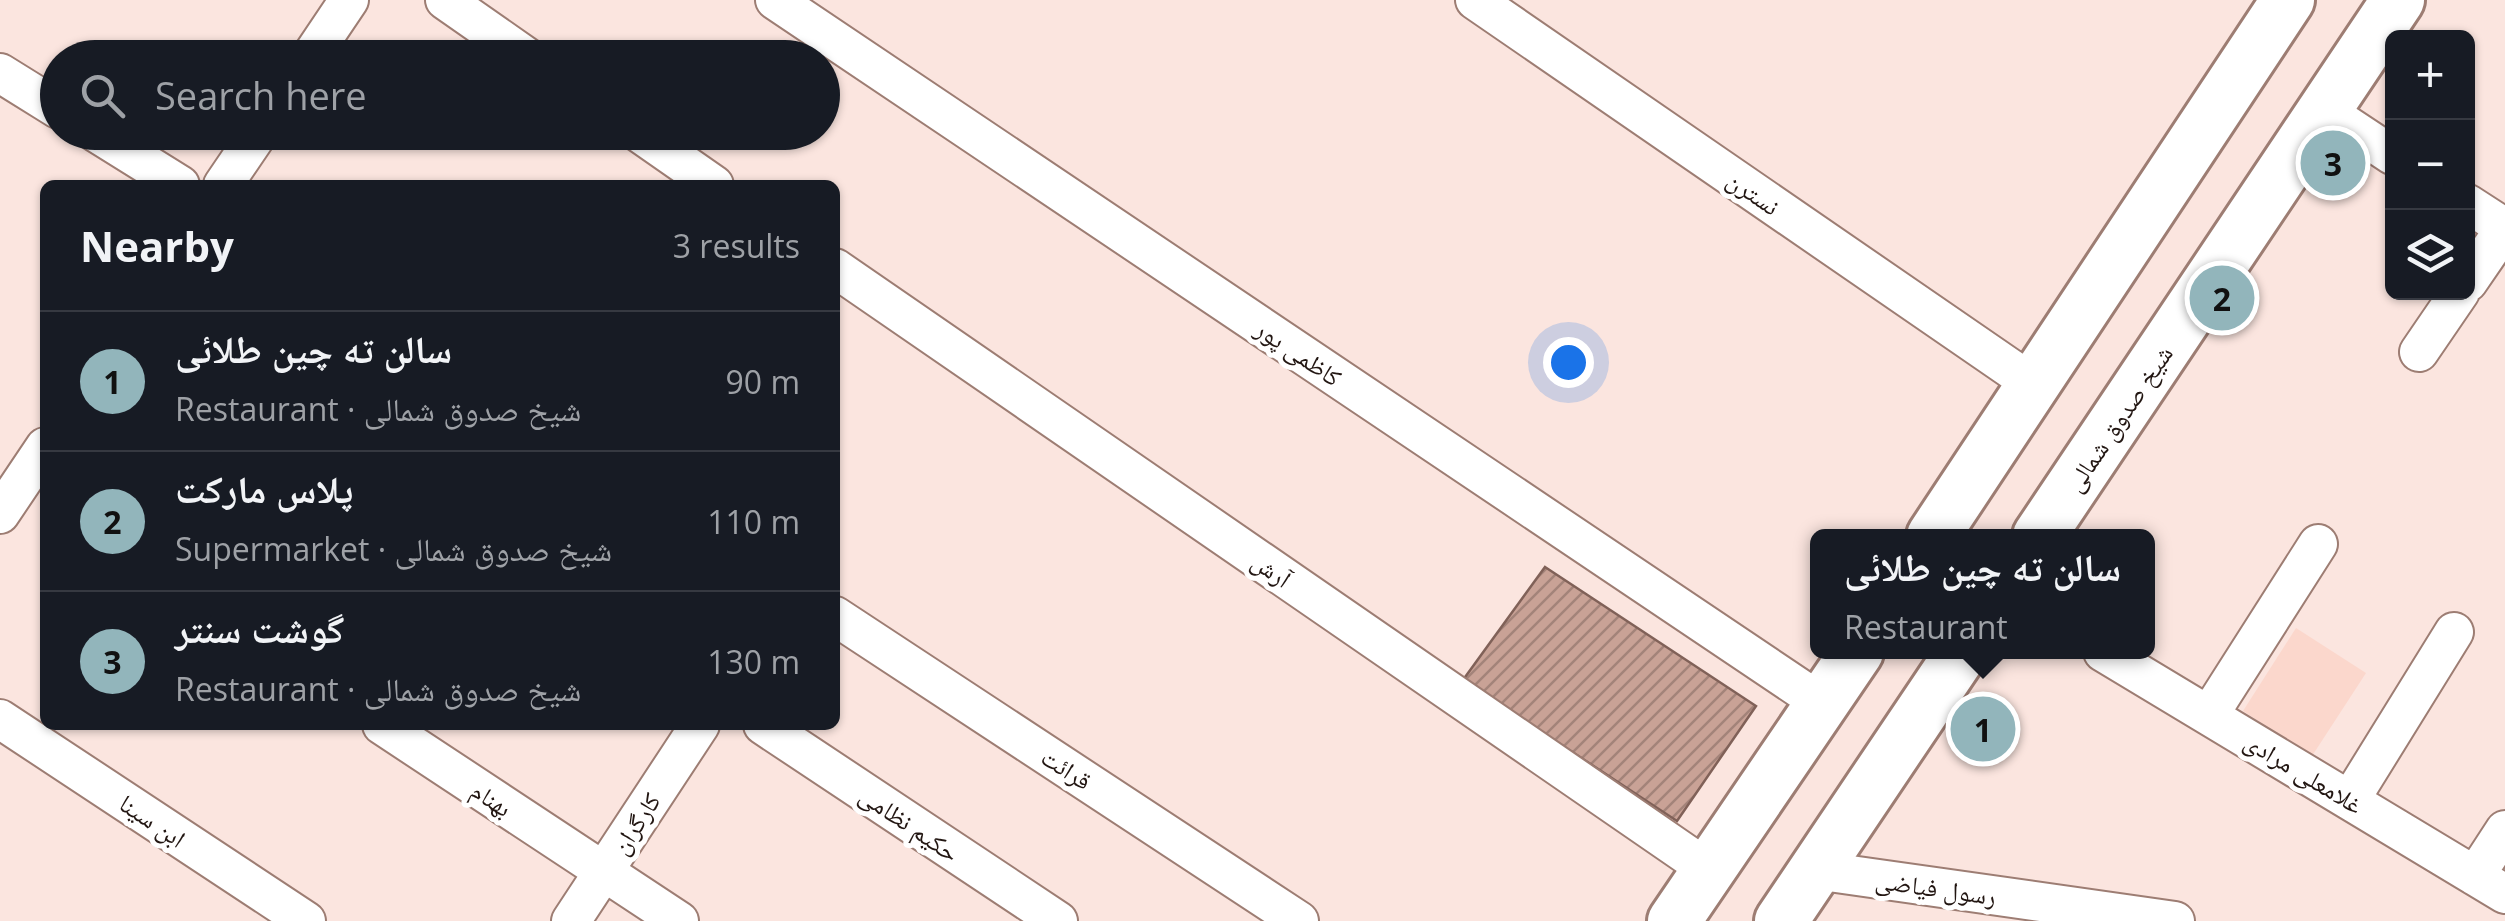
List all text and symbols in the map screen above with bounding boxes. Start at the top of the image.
map controls [2385,30,2475,300]
button: + [2385,30,2475,120]
search box [40,40,840,150]
icon: search [75,68,130,123]
text: Search here [155,69,367,121]
button: − [2385,120,2475,210]
pin: 3 [2300,126,2366,200]
street label: نسترن [1721,162,1787,222]
button: layers [2385,210,2475,300]
text: Nearby [80,217,234,274]
text: 3 results [673,224,800,267]
pin: 2 [2190,260,2254,336]
street label: کاظمی پور [1248,310,1349,393]
text: سالن ته چین طلائی [175,322,452,374]
your location [1543,337,1594,388]
street label: شیخ صدوق شمالی [2056,338,2180,498]
text: 1 [103,360,122,403]
text: 90 m [725,360,800,403]
text: Restaurant · شیخ صدوق شمالی [175,387,581,430]
text: پلاس مارکت [175,462,353,514]
text: 2 [103,500,122,543]
text: 110 m [707,500,800,543]
text: Supermarket · شیخ صدوق شمالی [175,527,612,570]
popup [1810,529,2155,659]
text: سالن ته چین طلائی [1844,540,2121,592]
street label: آرش [1245,543,1299,595]
text: گوشت سنتر [175,602,344,654]
text: Restaurant [1844,605,2008,648]
text: 3 [103,640,122,683]
text: 130 m [707,640,800,683]
text: Restaurant · شیخ صدوق شمالی [175,667,581,710]
pin: 1 [1950,692,2016,766]
street label: غلامعلی مرادی [2238,723,2370,821]
street label: قرائت [1035,739,1099,797]
street label: بهنام [464,772,519,825]
street label: حکیم نظامی [853,777,967,870]
street label: ابن سینا [113,785,193,855]
street label: کارگران [602,785,668,861]
street label: رسول فیاضی [1873,862,1999,912]

